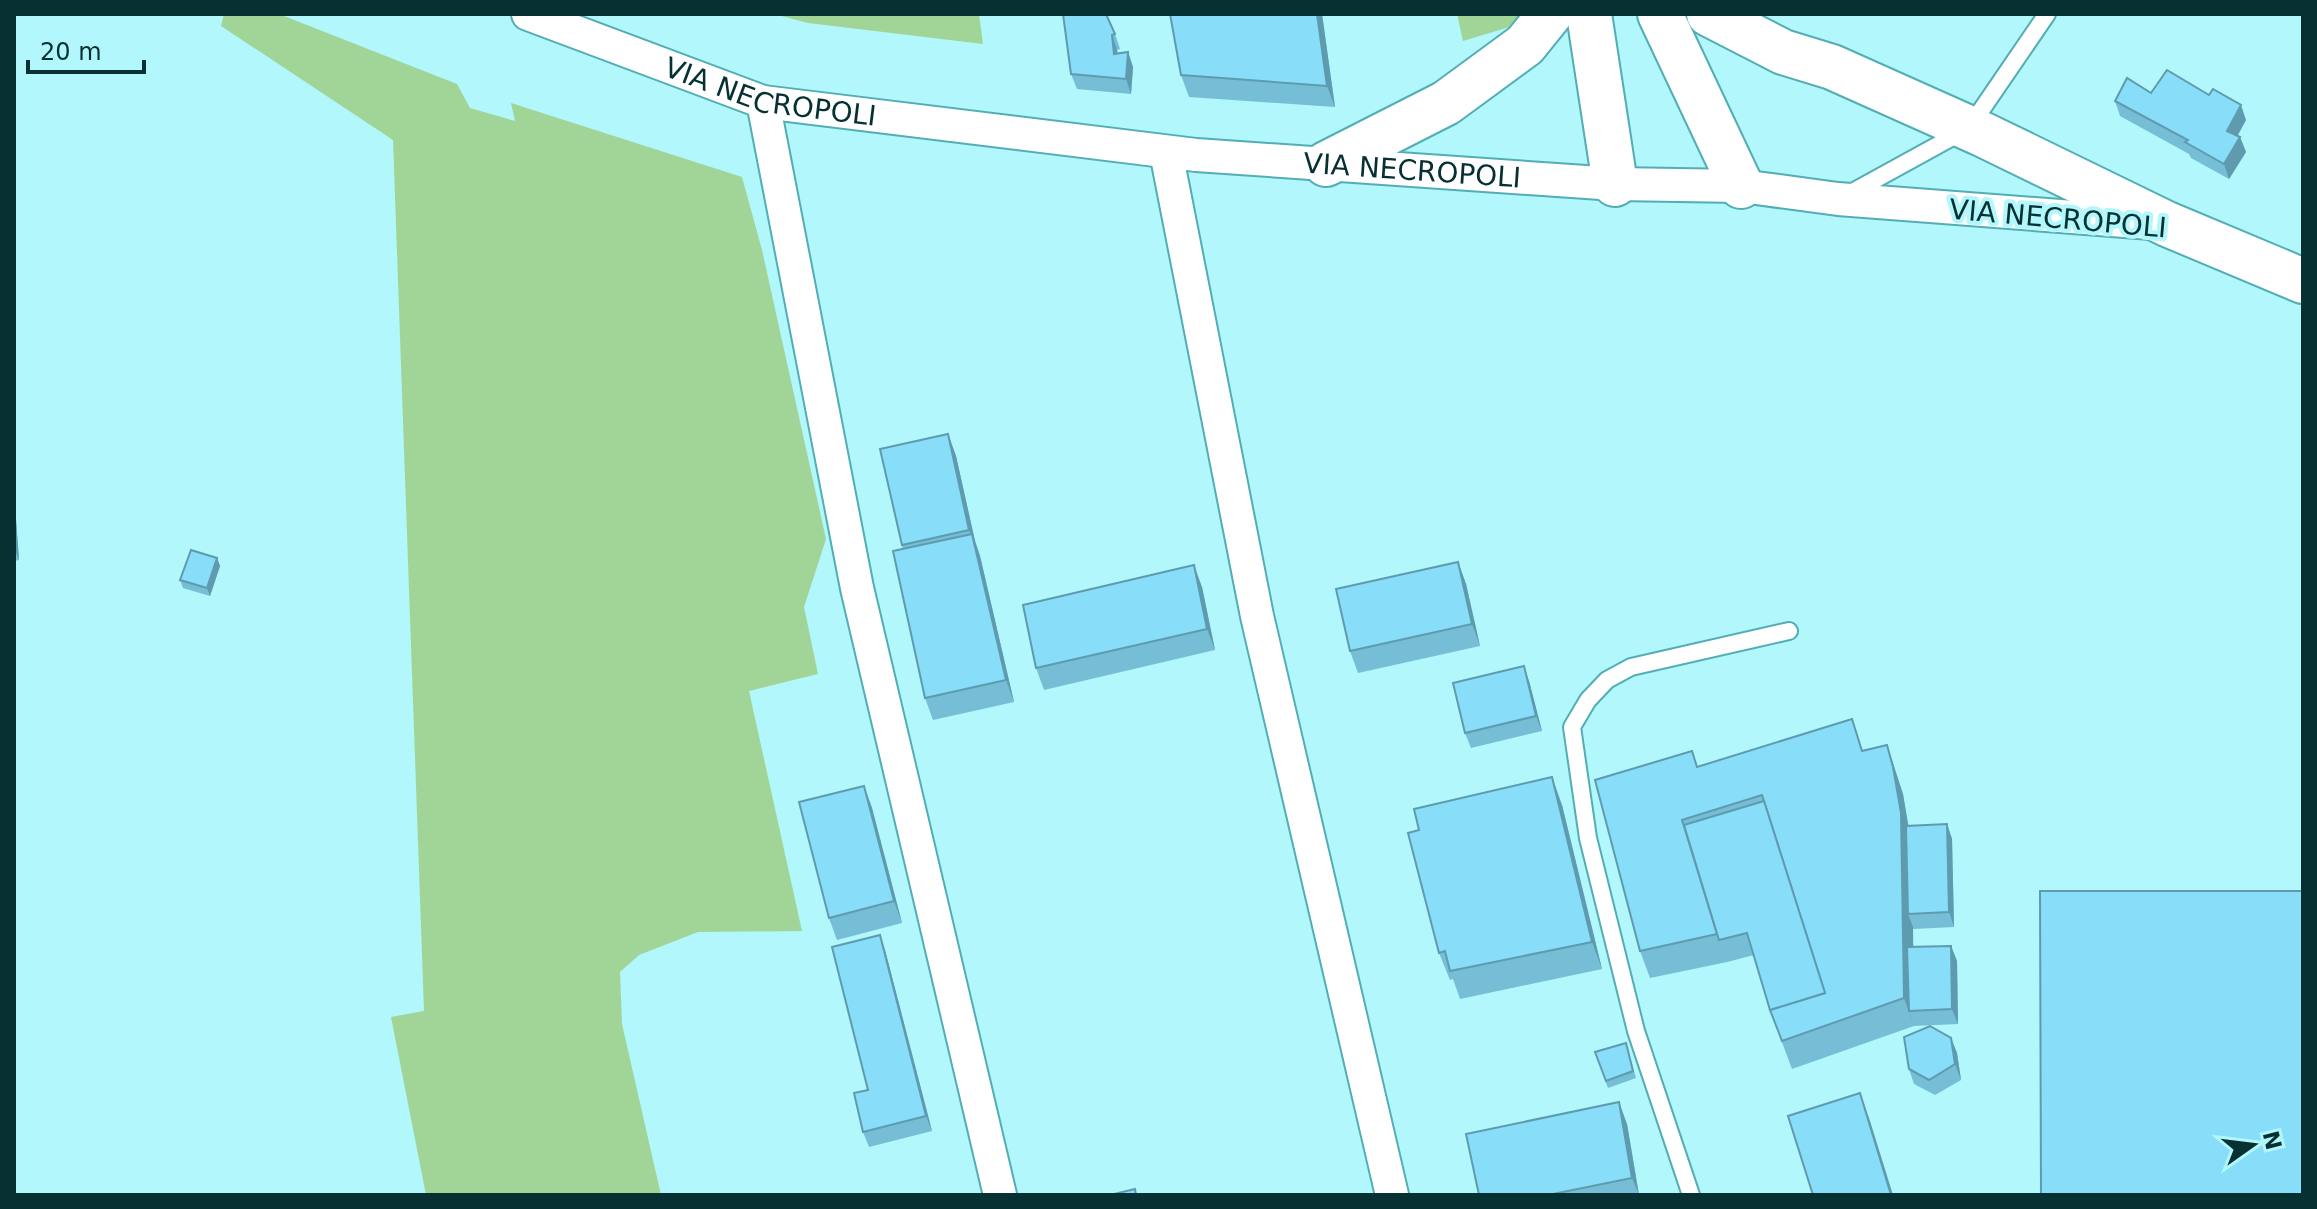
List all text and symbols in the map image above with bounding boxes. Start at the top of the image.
scale bar [28,24,144,74]
text: 20 m [40,38,102,66]
street label: VIA NECROPOLI [660,51,878,133]
street label: VIA NECROPOLI [1302,146,1522,194]
street label: VIA NECROPOLI [1948,193,2168,244]
north arrow [2213,1105,2293,1185]
text: N [2258,1128,2286,1152]

